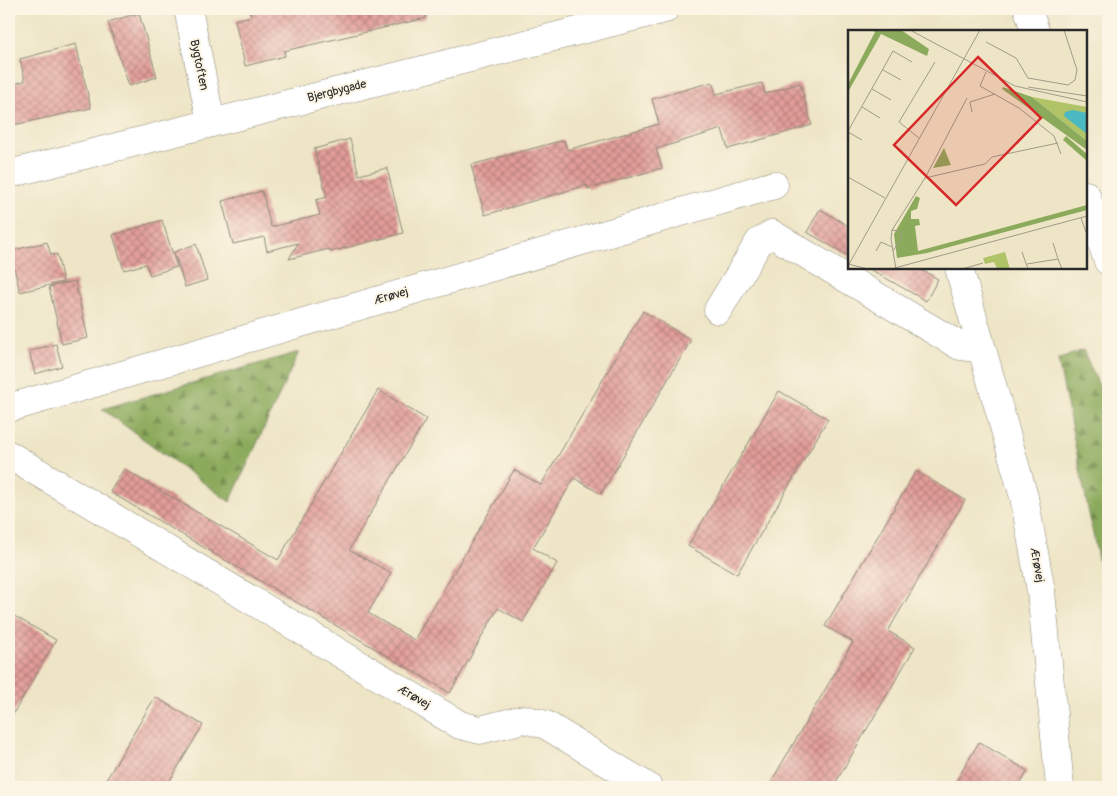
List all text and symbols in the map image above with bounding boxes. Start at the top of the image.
inset map [848,30,1087,269]
street label: Bygtoften [186,38,212,92]
street label: Bjergbygade [306,76,368,106]
street label: Ærøvej [372,284,410,308]
street label: Ærøvej [1027,546,1047,584]
street label: Ærøvej [395,681,433,713]

